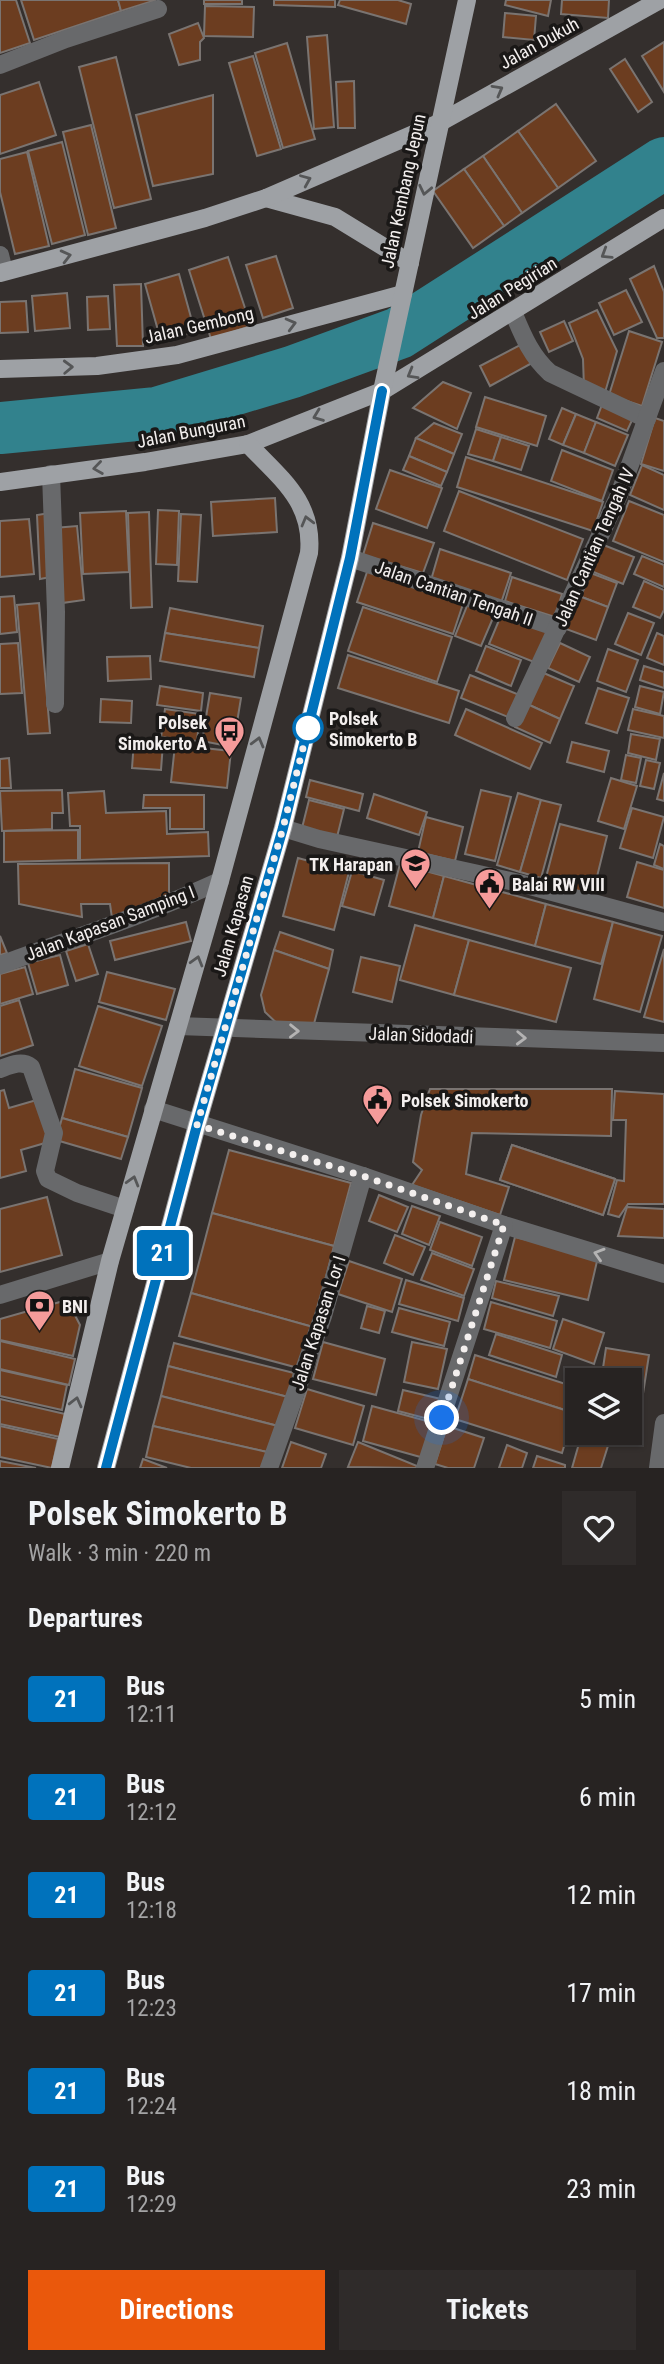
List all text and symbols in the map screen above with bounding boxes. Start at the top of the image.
street label: Jalan Dukuh [496,13,582,73]
one-way arrow [491,85,504,98]
street label: Jalan Kembang Jepun [376,112,430,270]
one-way arrow [299,175,311,189]
one-way arrow [418,184,433,196]
one-way arrow [601,246,614,259]
one-way arrow [60,250,72,264]
street label: Jalan Pegirian [464,252,560,324]
street label: Jalan Gembong [143,302,255,348]
one-way arrow [285,318,297,332]
one-way arrow [63,359,74,375]
one-way arrow [407,365,420,378]
one-way arrow [313,408,325,422]
street label: Jalan Bunguran [135,410,247,452]
one-way arrow [92,461,104,476]
street label: Jalan Cantian Tengah IV [550,464,638,630]
one-way arrow [301,516,315,528]
street label: Jalan Cantian Tengah II [372,556,536,630]
place label: Polsek Simokerto B [329,708,417,750]
place label: Polsek Simokerto A [118,712,207,754]
marker: Polsek Simokerto B [293,713,323,743]
bus stop icon: Polsek Simokerto A [213,715,247,759]
one-way arrow [250,736,264,748]
school or university icon: TK Harapan [399,847,433,891]
place label: TK Harapan [309,854,393,875]
public building icon: Balai RW VIII [472,867,506,911]
street label: Jalan Kapasan [209,873,257,979]
place label: Balai RW VIII [512,874,605,895]
street label: Jalan Kapasan Samping I [23,881,197,965]
one-way arrow [188,955,203,967]
one-way arrow [289,1023,300,1039]
street label: Jalan Sidodadi [368,1023,474,1047]
one-way arrow [516,1031,527,1046]
public building icon: Polsek Simokerto [361,1083,395,1127]
place label: Polsek Simokerto [401,1090,528,1111]
one-way arrow [124,1176,139,1188]
line badge: 21 [132,1230,194,1276]
text: 21 [151,1239,175,1267]
one-way arrow [593,1248,605,1263]
street label: Jalan Kapasan Lor I [286,1253,350,1393]
bank icon: BNI [22,1289,56,1333]
place label: BNI [62,1296,88,1317]
map controls [565,1368,642,1445]
button: layers [565,1368,642,1445]
one-way arrow [68,1396,82,1408]
your location [424,1400,459,1435]
button: heart [562,1491,636,1565]
text: Polsek Simokerto B [28,1494,288,1533]
text: Walk · 3 min · 220 m [28,1540,211,1567]
text: Departures [28,1603,143,1633]
text: Bus [126,1671,165,1701]
text: 5 min [579,1684,636,1714]
text: 21 [54,1685,79,1713]
text: 12:11 [126,1701,177,1728]
text: Bus [126,1769,165,1799]
text: 6 min [579,1782,636,1812]
text: 21 [54,1783,79,1811]
text: 12:12 [126,1799,177,1826]
text: Bus [126,1867,165,1897]
text: 12 min [566,1880,636,1910]
text: 21 [54,1881,79,1909]
text: 12:18 [126,1897,177,1924]
text: Bus [126,1965,165,1995]
text: 17 min [566,1978,636,2008]
text: 21 [54,1979,79,2007]
text: 12:23 [126,1995,177,2022]
text: Bus [126,2063,165,2093]
text: 18 min [566,2076,636,2106]
text: 21 [54,2077,79,2105]
text: 12:24 [126,2093,177,2120]
text: Bus [126,2161,165,2191]
text: 23 min [566,2174,636,2204]
text: 21 [54,2175,79,2203]
text: 12:29 [126,2191,177,2218]
button: Directions [28,2270,325,2350]
button: Tickets [339,2270,636,2350]

